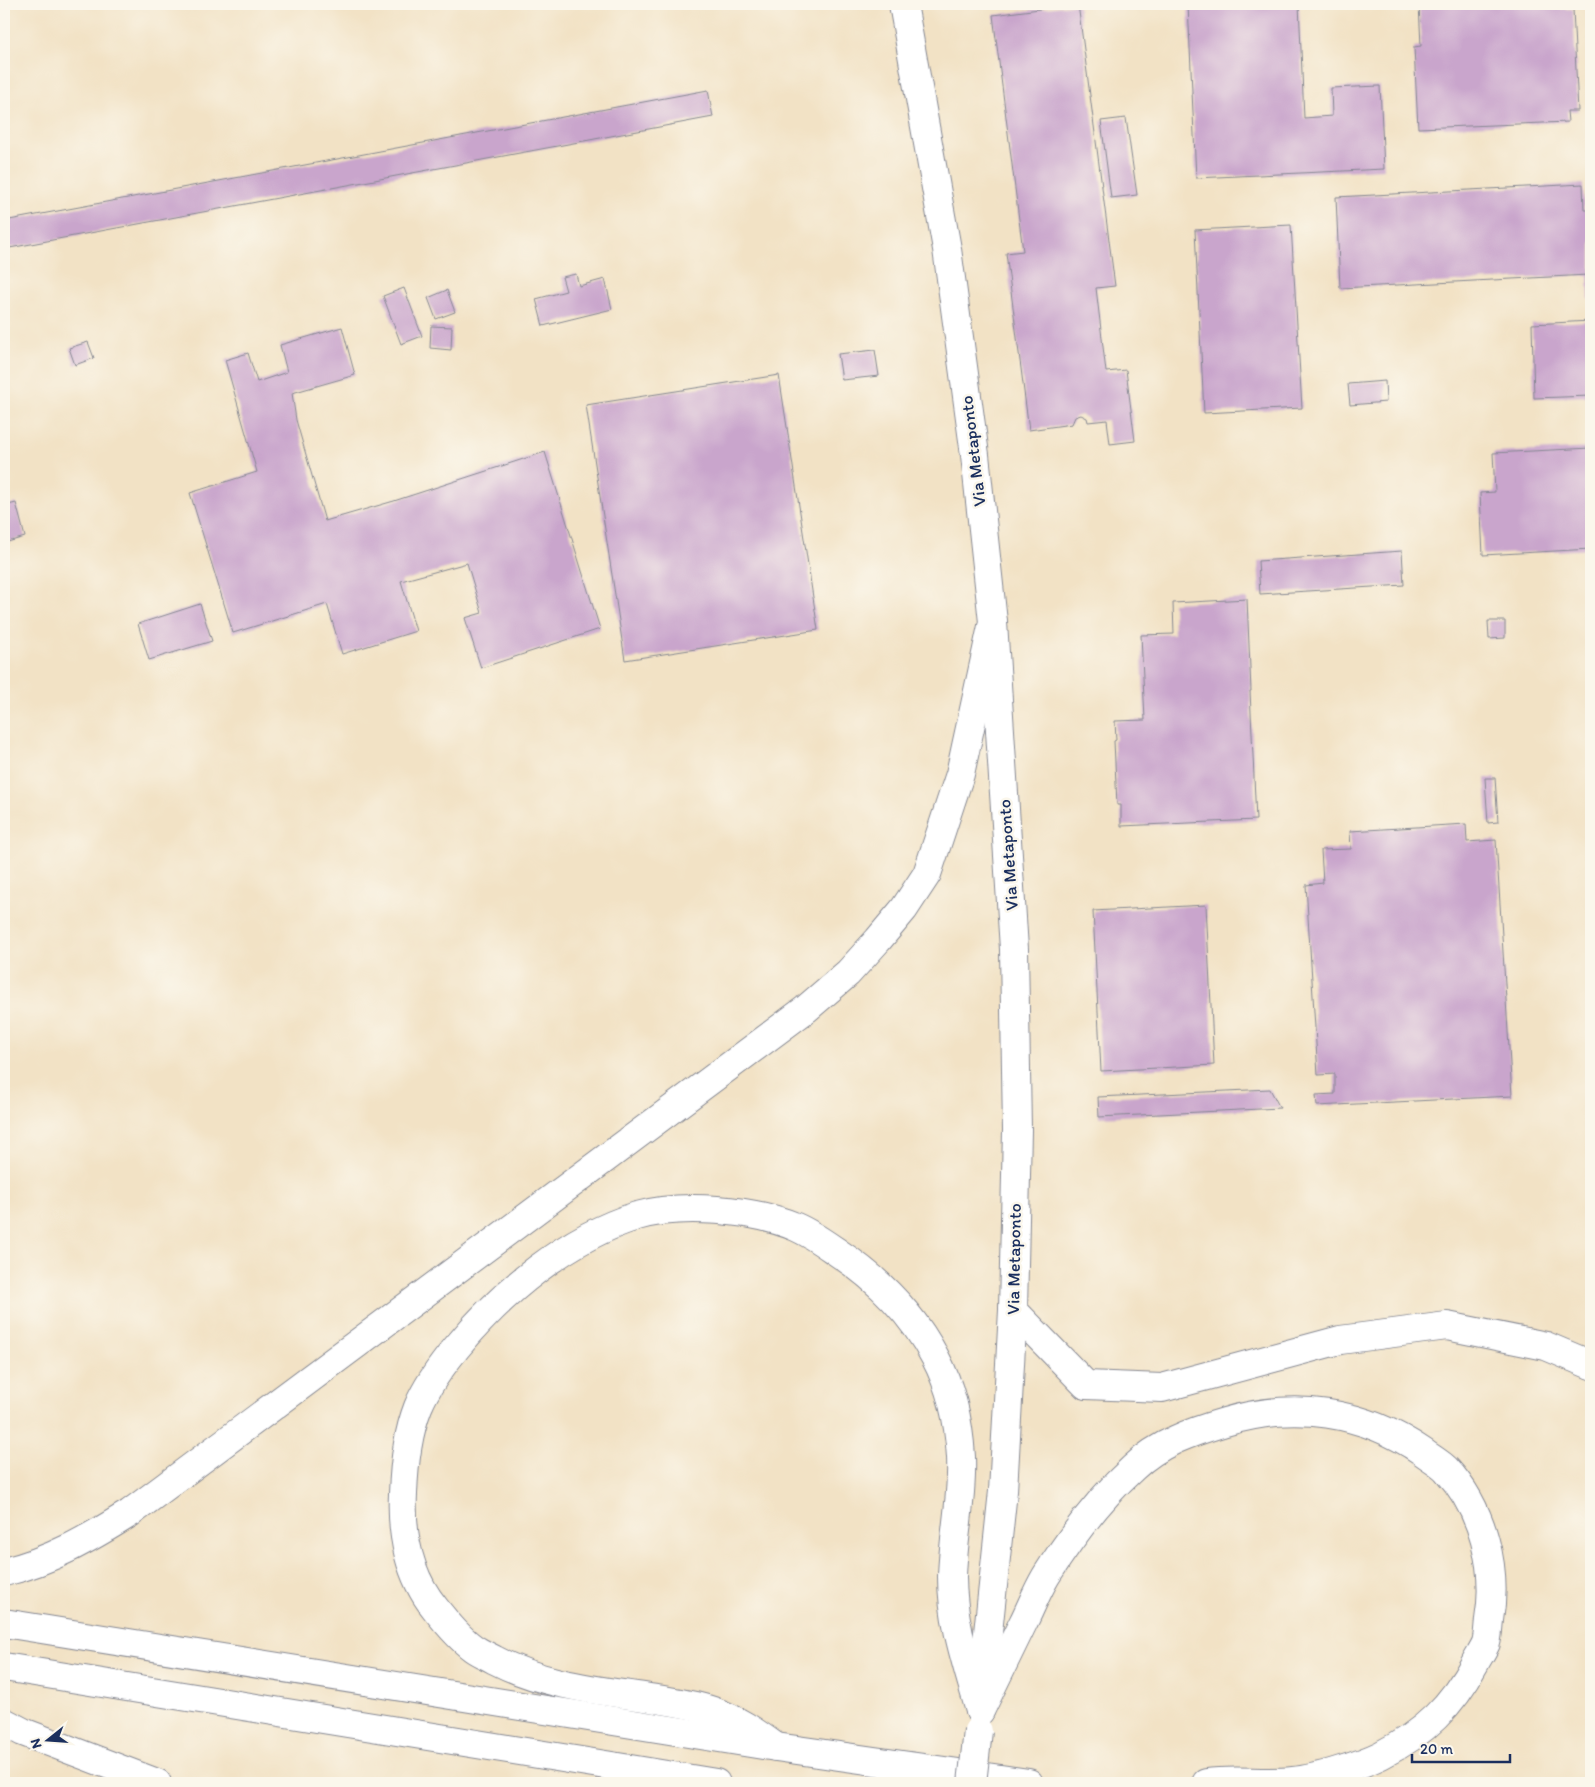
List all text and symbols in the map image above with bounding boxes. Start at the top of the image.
street label: Via Metaponto [955,394,991,508]
street label: Via Metaponto [993,799,1023,911]
street label: Via Metaponto [1002,1203,1026,1315]
north arrow [22,1714,72,1764]
scale bar [1412,1732,1510,1764]
text: N [27,1737,46,1751]
text: 20 m [1420,1740,1454,1758]

